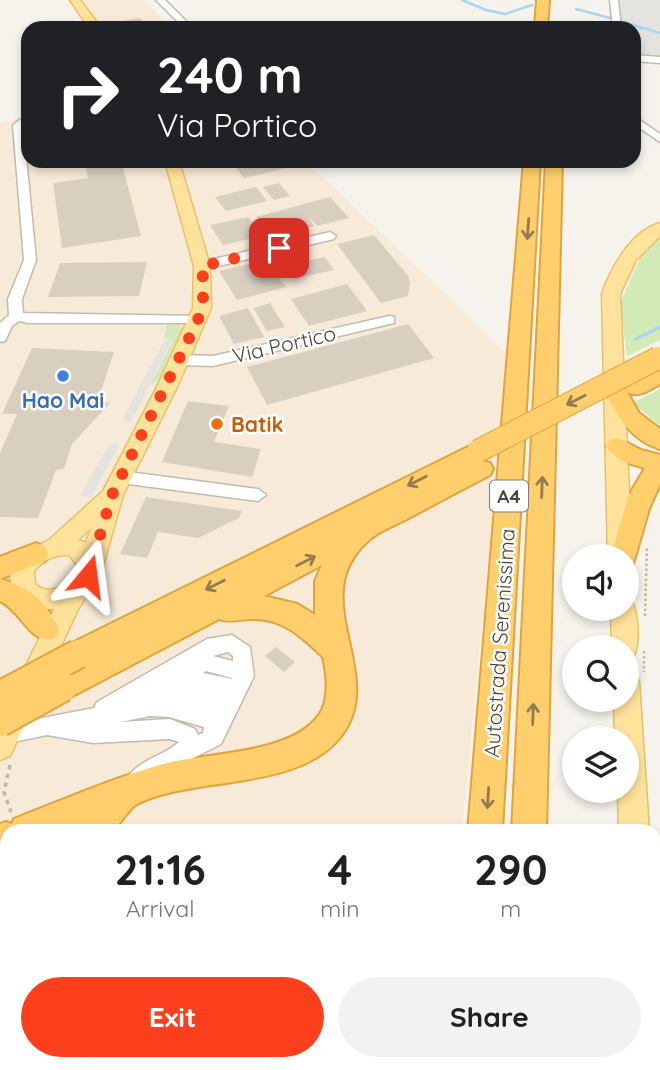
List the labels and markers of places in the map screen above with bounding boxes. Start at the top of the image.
pin [249,218,309,278]
marker: Hao Mai [55,368,71,384]
place label: Hao Mai [22,387,104,413]
place label: Batik [231,411,283,437]
marker: Batik [209,416,225,432]

